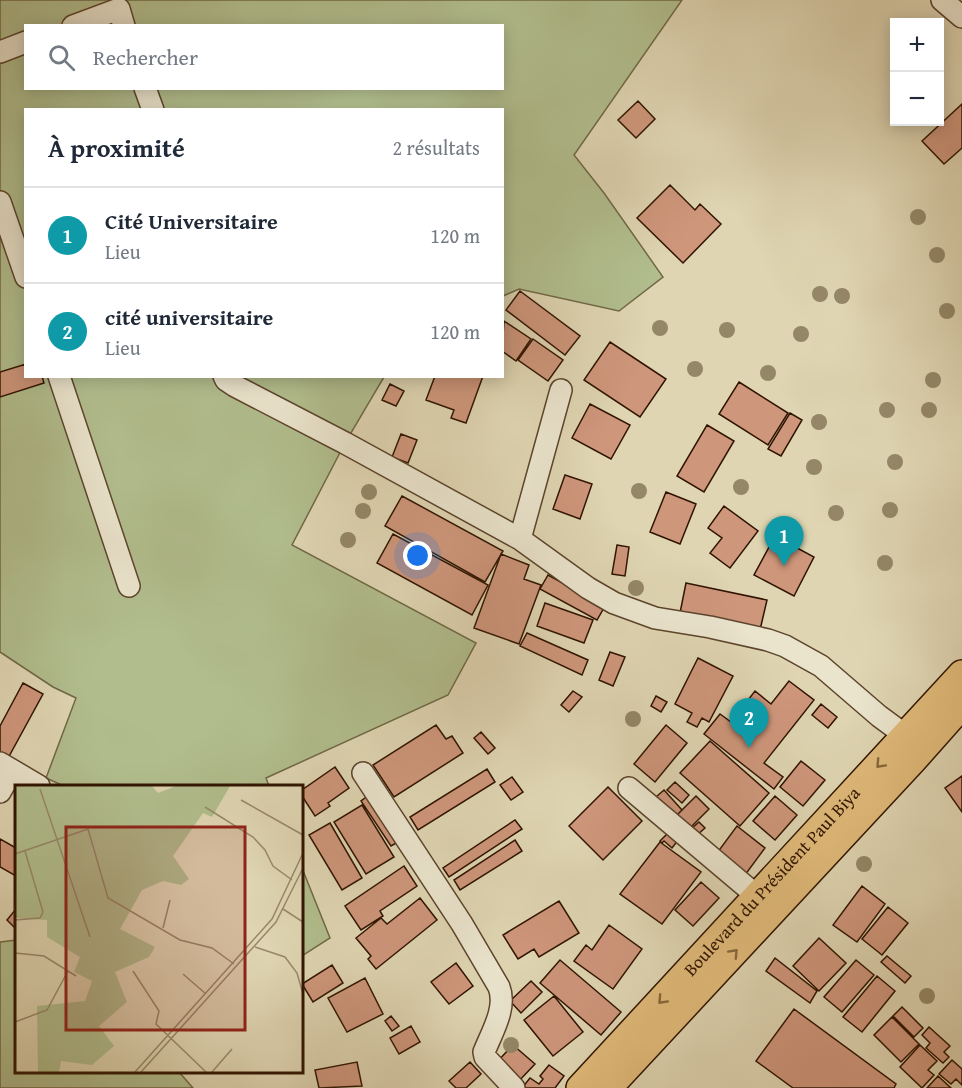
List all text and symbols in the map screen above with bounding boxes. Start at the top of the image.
map controls [890,18,944,126]
button: + [890,18,944,72]
search box [24,24,504,90]
icon: search [45,41,78,74]
text: Rechercher [93,41,198,73]
button: − [890,72,944,126]
text: À proximité [48,128,185,167]
text: 2 résultats [392,133,480,162]
text: Cité Universitaire [105,205,278,237]
text: 1 [62,221,73,250]
text: 120 m [430,221,480,250]
text: Lieu [105,237,141,266]
text: cité universitaire [105,301,273,333]
text: 2 [62,317,73,346]
text: 120 m [430,317,480,346]
text: Lieu [105,333,141,362]
pin: 1 [764,516,804,566]
your location [403,541,432,570]
pin: 2 [730,698,768,748]
one-way arrow [876,757,887,768]
street label: Boulevard du Président Paul Biya [677,779,866,982]
inset map [15,785,303,1073]
one-way arrow [727,949,738,959]
one-way arrow [658,993,669,1003]

